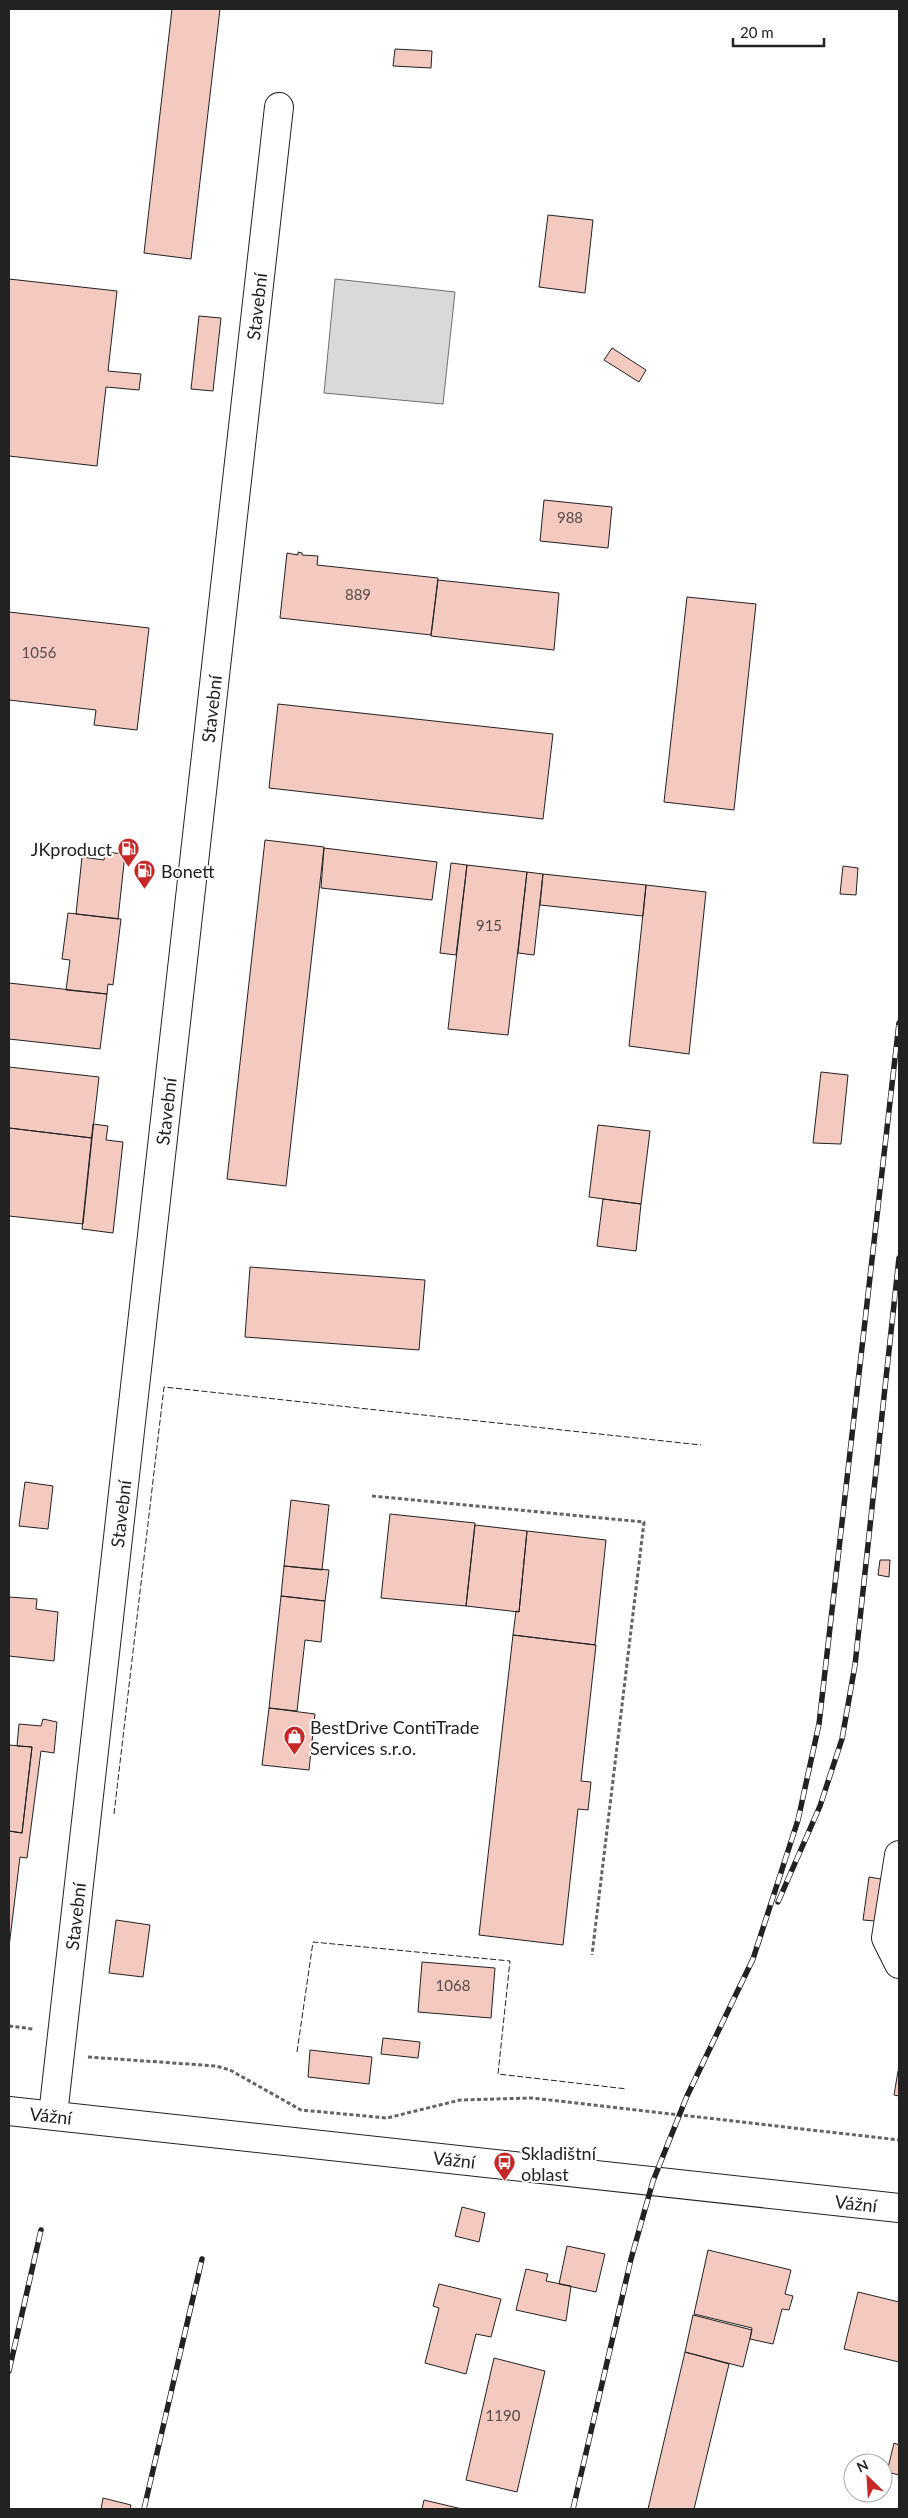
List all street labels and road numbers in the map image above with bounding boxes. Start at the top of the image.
street label: Stavební [242,271,271,341]
street label: Stavební [197,673,226,744]
street label: Stavební [151,1076,181,1146]
street label: Stavební [106,1478,135,1549]
street label: Stavební [61,1881,90,1951]
street label: Vážní [29,2102,74,2129]
street label: Vážní [432,2146,477,2173]
street label: Vážní [834,2190,879,2217]

